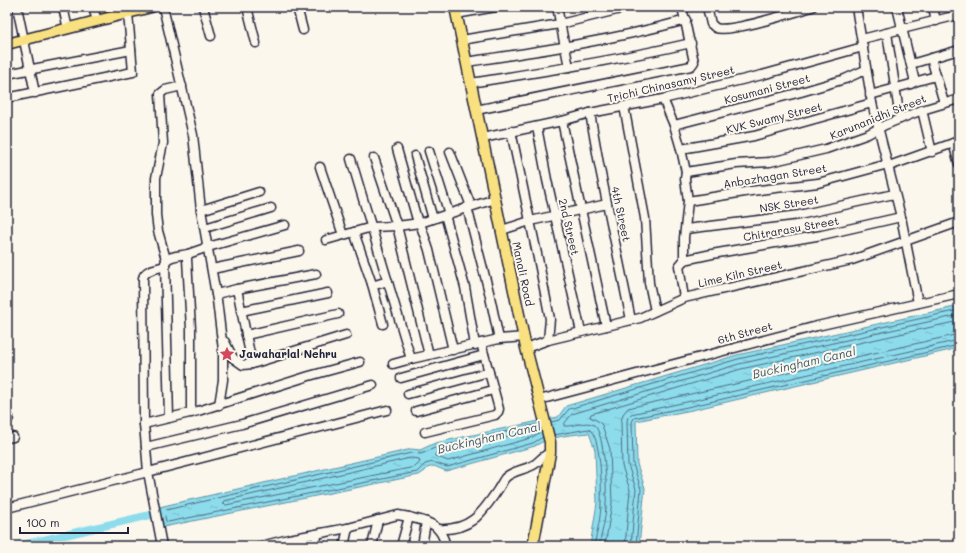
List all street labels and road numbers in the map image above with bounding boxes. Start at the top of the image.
street label: Trichi Chinasamy Street [606,62,736,105]
street label: Kosumani Street [722,70,812,107]
street label: Karunanidhi Street [827,90,928,143]
street label: KVK Swamy Street [724,98,824,137]
street label: Anbazhagan Street [722,160,828,191]
street label: 4th Street [608,185,635,243]
street label: NSK Street [758,191,820,216]
street label: 2nd Street [556,197,583,257]
street label: Chitrarasu Street [742,213,840,244]
street label: Manali Road [509,240,538,308]
street label: Lime Kiln Street [696,257,783,290]
street label: 6th Street [716,318,774,347]

